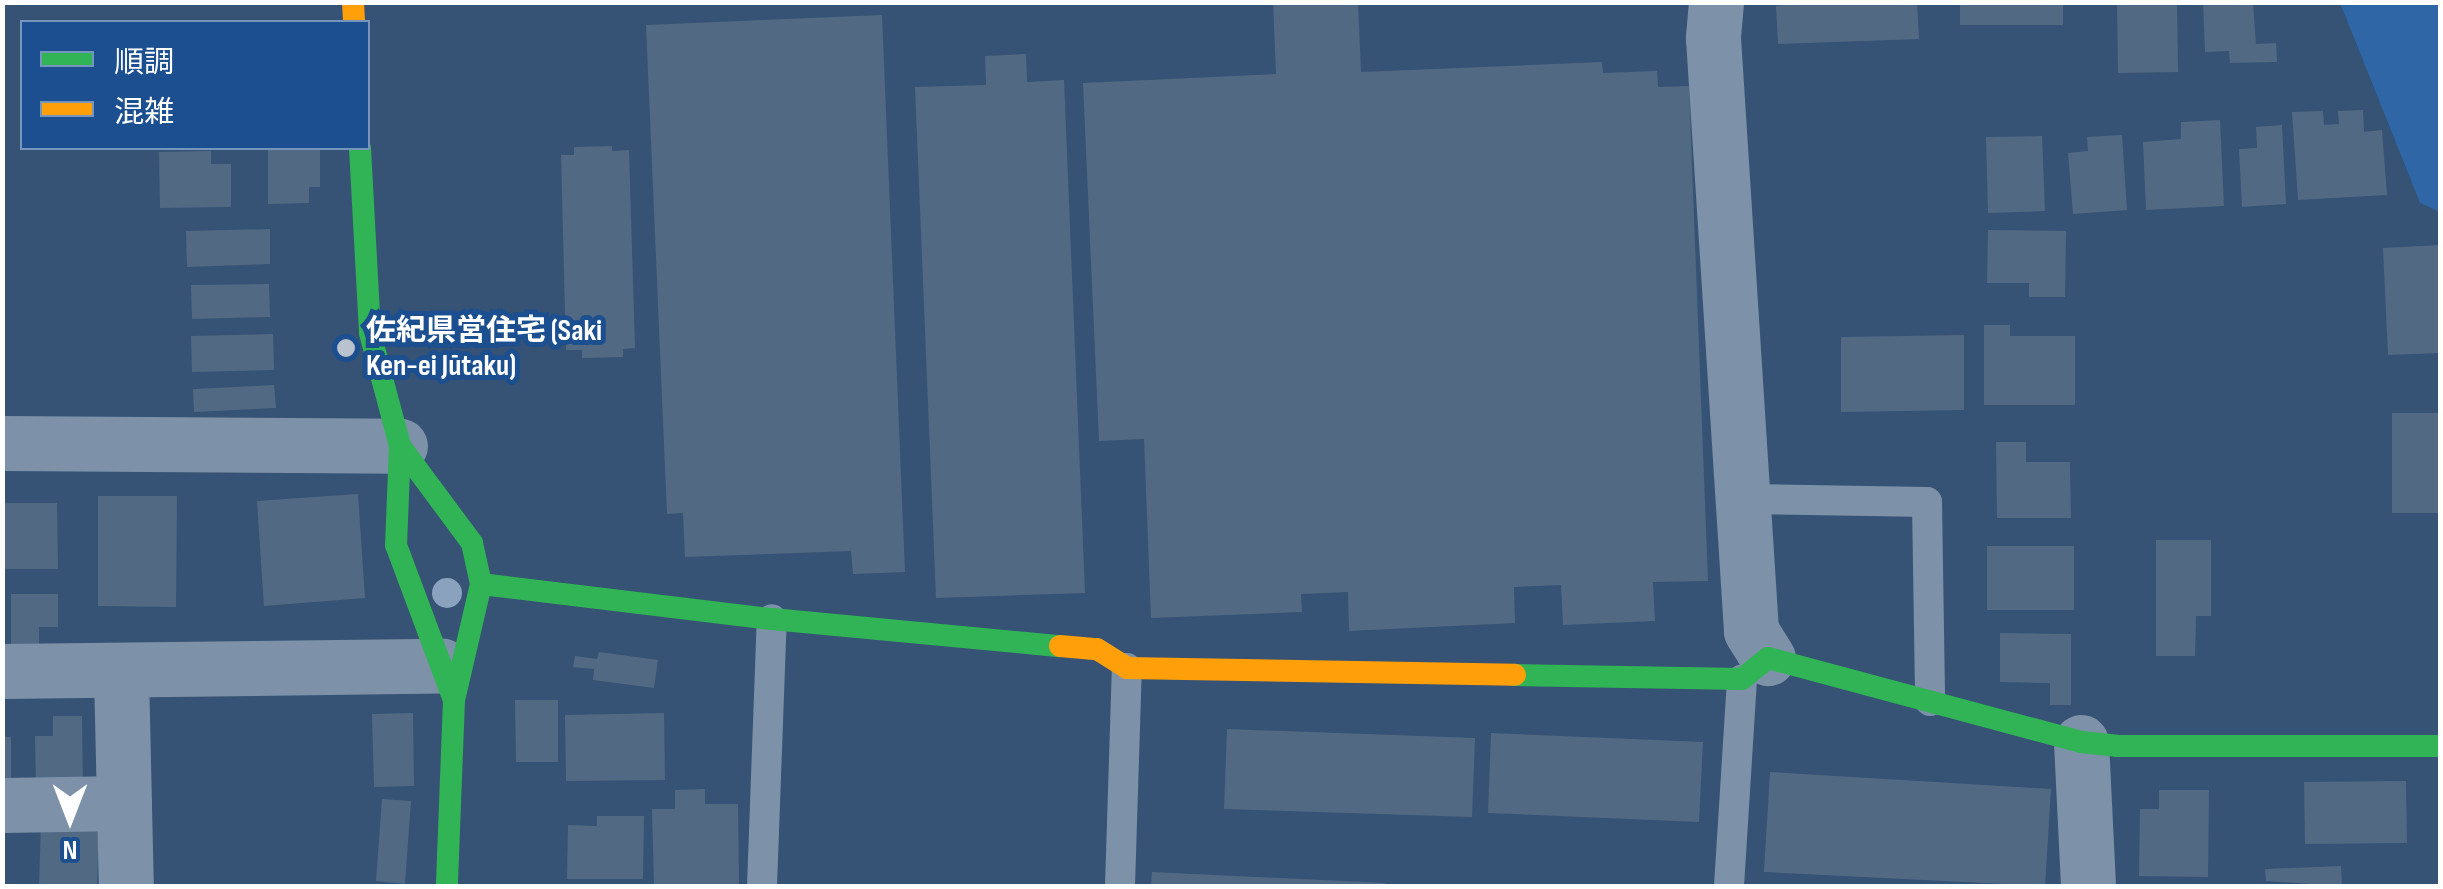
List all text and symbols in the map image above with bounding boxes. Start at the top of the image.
legend [20,20,370,150]
text: 順調 [114,45,174,81]
text: 混雑 [114,95,174,131]
place label: 佐紀県営住宅 (Saki Ken-ei Jūtaku) [366,313,602,384]
marker: 佐紀県営住宅 (Saki Ken-ei Jūtaku) [335,337,357,359]
north arrow [20,769,120,869]
text: N [63,833,77,866]

